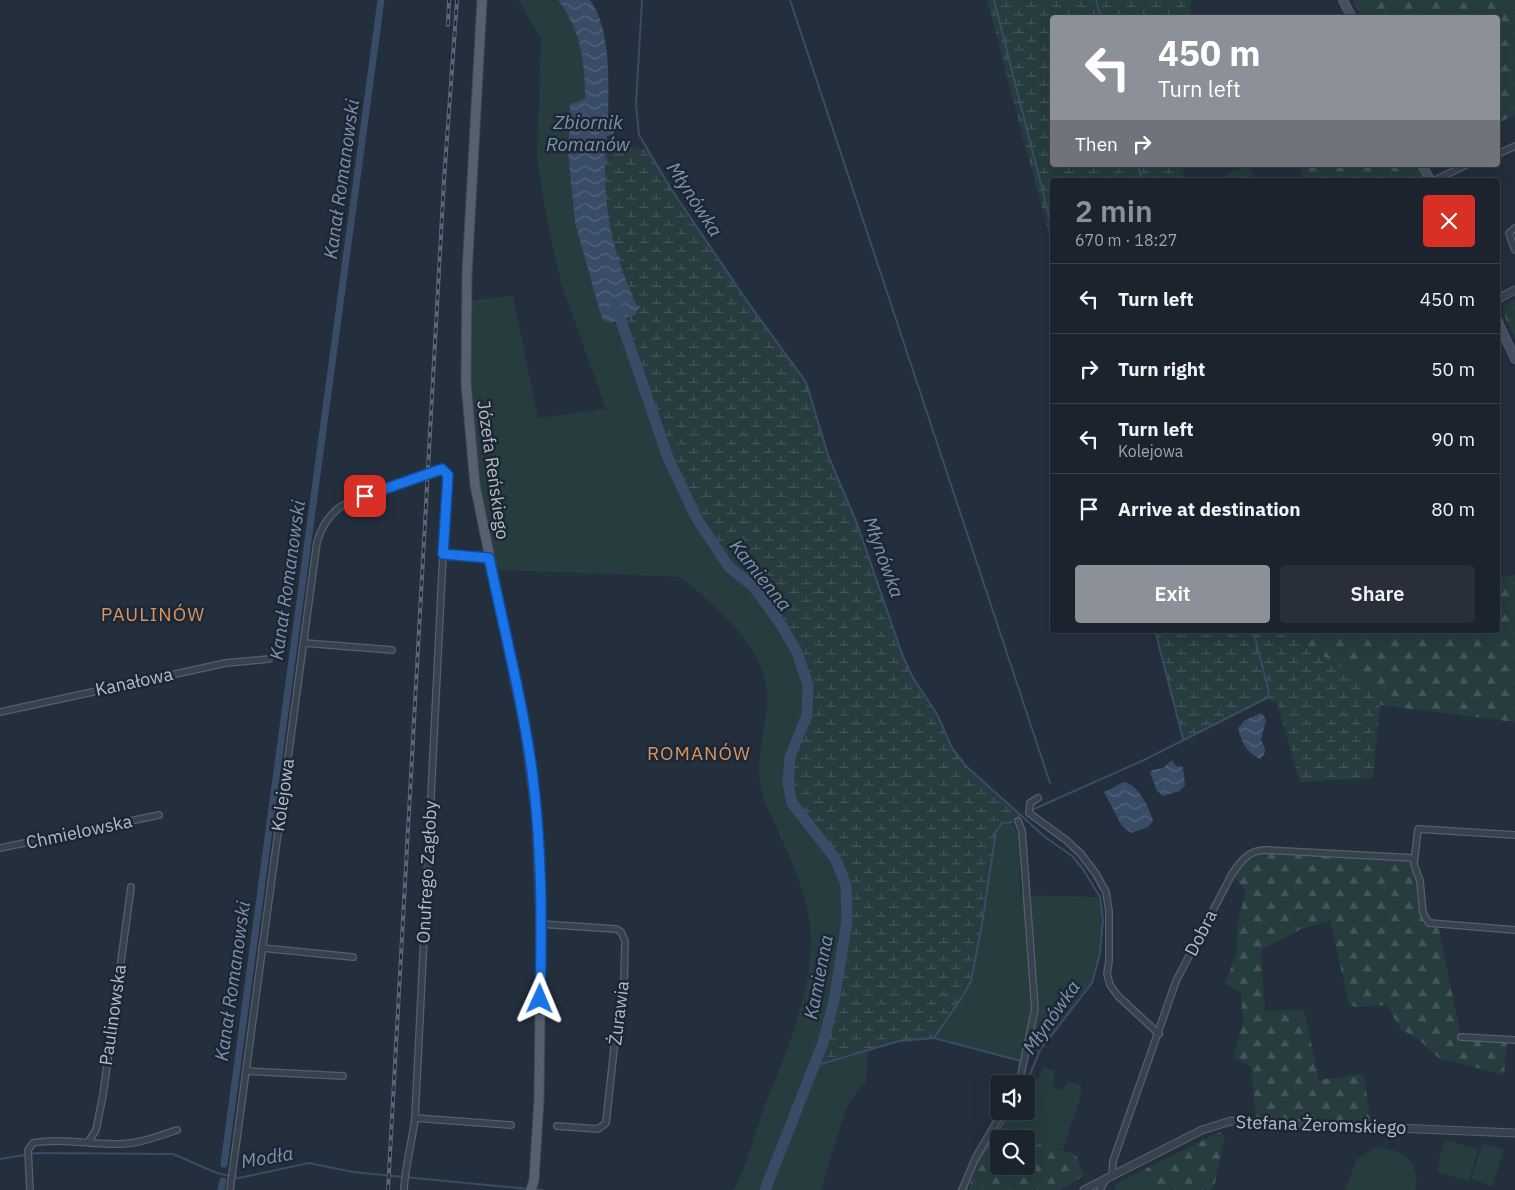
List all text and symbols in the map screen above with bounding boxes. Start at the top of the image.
text: 450 m [1158,30,1261,76]
icon: left [1075,35,1140,100]
text: Turn left [1158,74,1241,103]
water label: Kanał Romanowski [318,97,364,260]
water label: Zbiornik Romanów [546,110,631,156]
icon: right [1128,130,1156,158]
text: Then [1075,132,1118,156]
water label: Młynówka [662,157,728,241]
text: 2 min [1075,191,1153,230]
button: close [1423,195,1475,247]
text: 670 m · 18:27 [1075,230,1177,250]
icon: left [1075,285,1103,313]
text: Turn left [1118,287,1194,311]
text: 450 m [1420,287,1475,311]
icon: right [1075,355,1103,383]
text: Turn right [1118,357,1205,381]
text: 50 m [1431,357,1475,381]
street label: Józefa Reńskiego [472,399,515,541]
text: Turn left [1118,417,1194,441]
icon: left [1075,425,1103,453]
text: 90 m [1431,427,1475,451]
text: Kolejowa [1118,441,1183,461]
pin [344,475,386,517]
icon: arrive [351,482,379,510]
icon: arrive [1075,495,1103,523]
text: Arrive at destination [1118,497,1301,521]
text: 80 m [1431,497,1475,521]
water label: Kanał Romanowski [264,498,310,661]
water label: Młynówka [858,513,910,601]
water label: Kamienna [725,534,797,616]
button: Exit [1075,565,1270,623]
button: Share [1280,565,1475,623]
district label: PAULINÓW [101,602,205,626]
street label: Kanałowa [93,662,175,701]
district label: ROMANÓW [647,741,751,765]
street label: Kolejowa [266,757,299,833]
street label: Onufrego Zagłoby [411,800,442,944]
street label: Chmielowska [24,809,134,854]
water label: Kanał Romanowski [209,899,255,1062]
street label: Dobra [1179,905,1222,960]
water label: Kamienna [798,933,838,1021]
street label: Paulinowska [94,963,131,1067]
position arrow [513,972,565,1024]
water label: Młynówka [1017,976,1085,1058]
street label: Żurawia [603,979,634,1046]
map controls [990,1075,1035,1175]
button: sound [990,1075,1035,1120]
street label: Stefana Żeromskiego [1235,1110,1407,1139]
button: search [990,1130,1035,1175]
water label: Modła [239,1141,295,1173]

